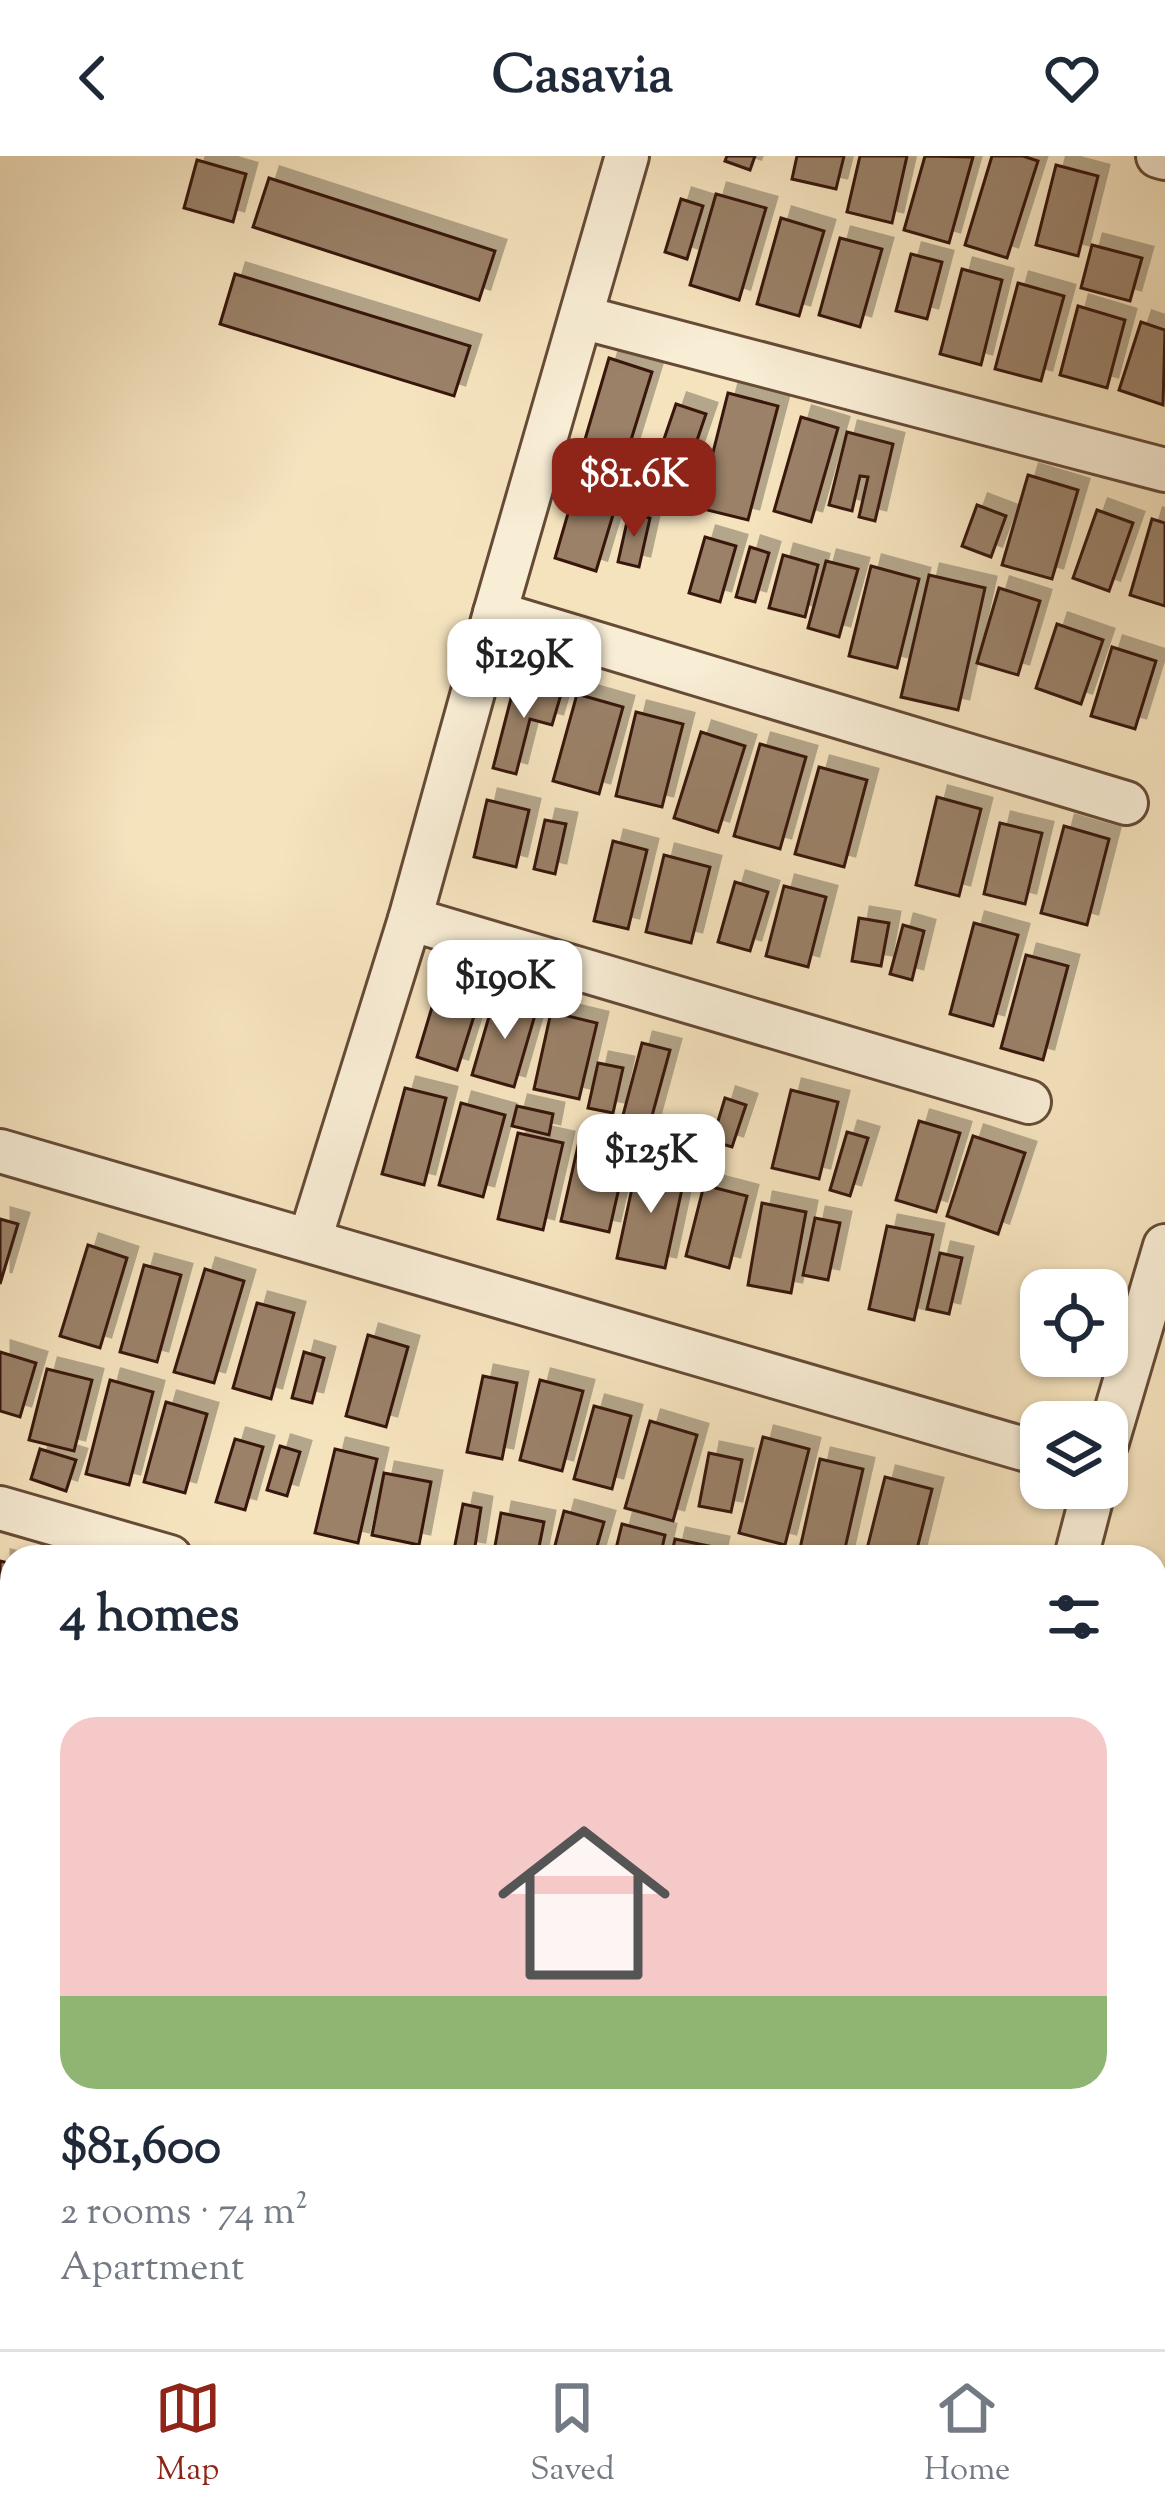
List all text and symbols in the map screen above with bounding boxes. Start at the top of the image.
text: Casavia [492,39,673,117]
icon: back [60,45,126,111]
icon: heart [1039,45,1105,111]
pin: $81.6K [536,438,732,540]
text: $81.6K [579,449,689,505]
pin: $129K [440,619,608,721]
text: $129K [474,630,574,686]
pin: $190K [421,940,589,1042]
text: $190K [454,951,556,1007]
pin: $125K [567,1114,735,1216]
text: $125K [604,1125,698,1181]
map controls [1020,1269,1128,1509]
button: locate [1020,1269,1128,1377]
button: layers [1020,1401,1128,1509]
text: 4 homes [60,1581,239,1654]
icon: filters [1041,1584,1107,1650]
icon: home [476,1795,692,2011]
text: $81,600 [60,2113,221,2186]
text: 2 rooms · 74 m² [60,2186,308,2242]
text: Apartment [60,2242,244,2298]
tab: Map [155,2375,221,2495]
tab: Saved [530,2375,615,2495]
tab: Home [924,2375,1010,2495]

